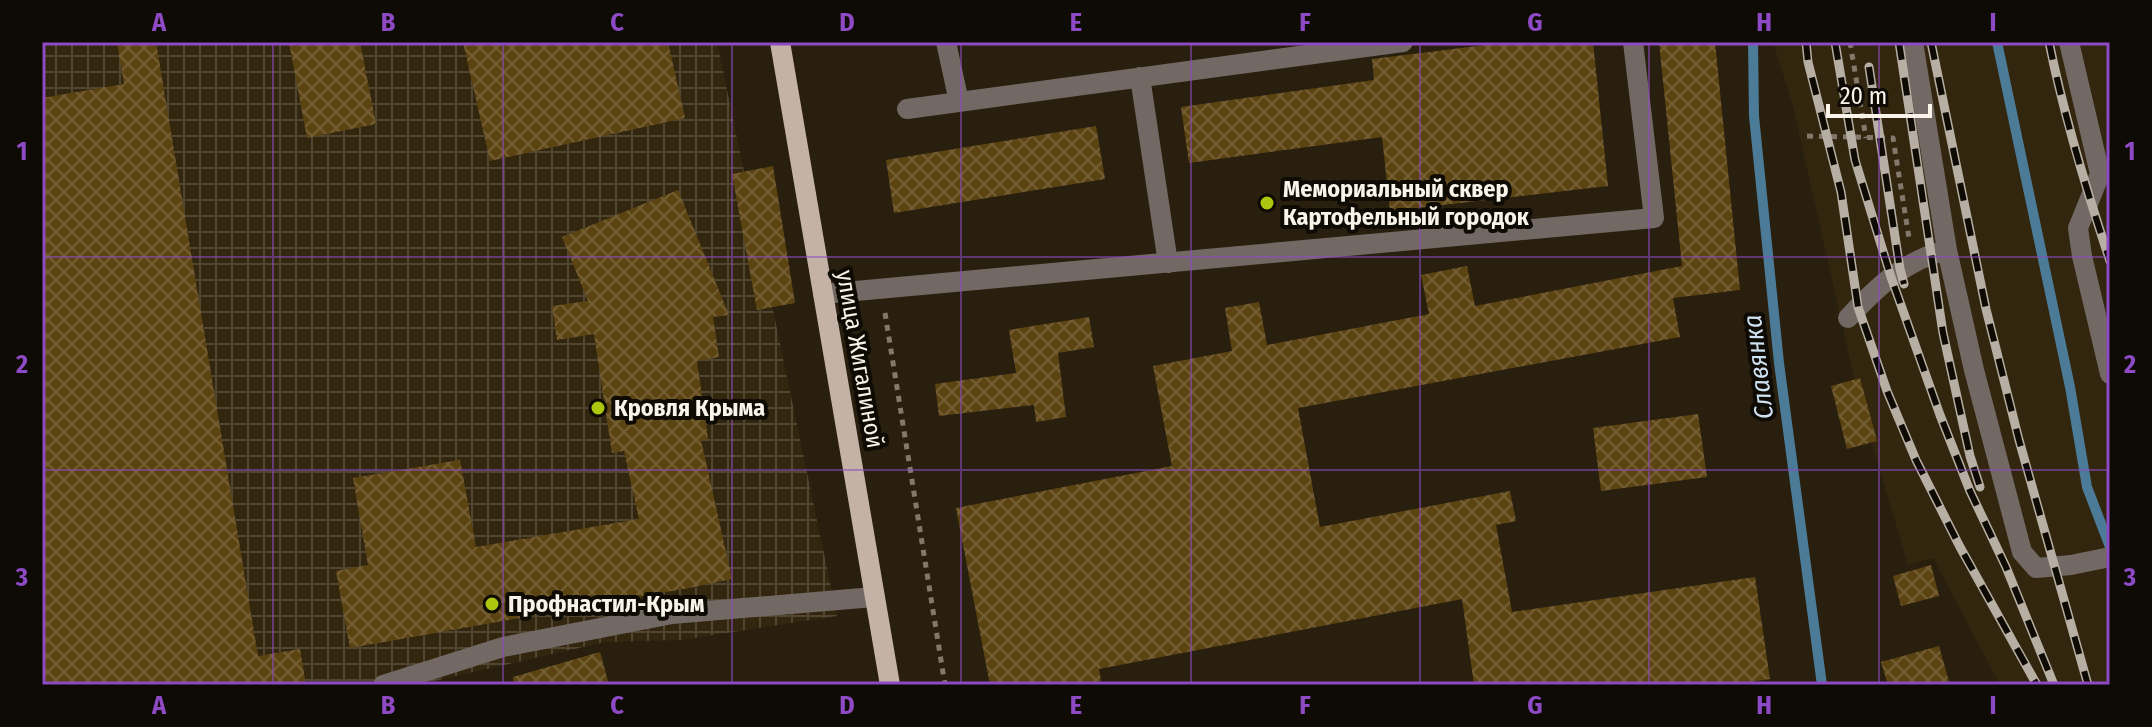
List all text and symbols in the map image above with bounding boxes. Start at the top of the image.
text: A [151,7,167,38]
text: B [381,7,396,38]
text: C [610,7,624,38]
text: D [839,7,855,38]
text: E [1070,7,1082,38]
text: F [1299,7,1311,38]
text: G [1527,7,1543,38]
text: H [1756,7,1772,38]
text: I [1990,7,1997,38]
scale bar [1828,68,1930,118]
text: 20 m [1840,82,1887,110]
text: 1 [17,136,28,167]
text: 1 [2125,136,2136,167]
place label: Мемориальный сквер Картофельный городок [1283,175,1530,231]
marker: Мемориальный сквер Картофельный городок [1258,194,1276,212]
street label: улица Жигалиной [831,268,889,450]
water label: Славянка [1737,313,1780,421]
text: 2 [15,349,28,380]
text: 2 [2123,349,2136,380]
place label: Кровля Крыма [614,394,765,422]
marker: Кровля Крыма [589,399,607,417]
text: 3 [15,562,28,593]
text: 3 [2123,562,2136,593]
place label: Профнастил-Крым [508,590,705,618]
marker: Профнастил-Крым [483,595,501,613]
text: A [151,690,167,721]
text: B [381,690,396,721]
text: C [610,690,624,721]
text: D [839,690,855,721]
text: E [1070,690,1082,721]
text: F [1299,690,1311,721]
text: G [1527,690,1543,721]
text: H [1756,690,1772,721]
text: I [1990,690,1997,721]

